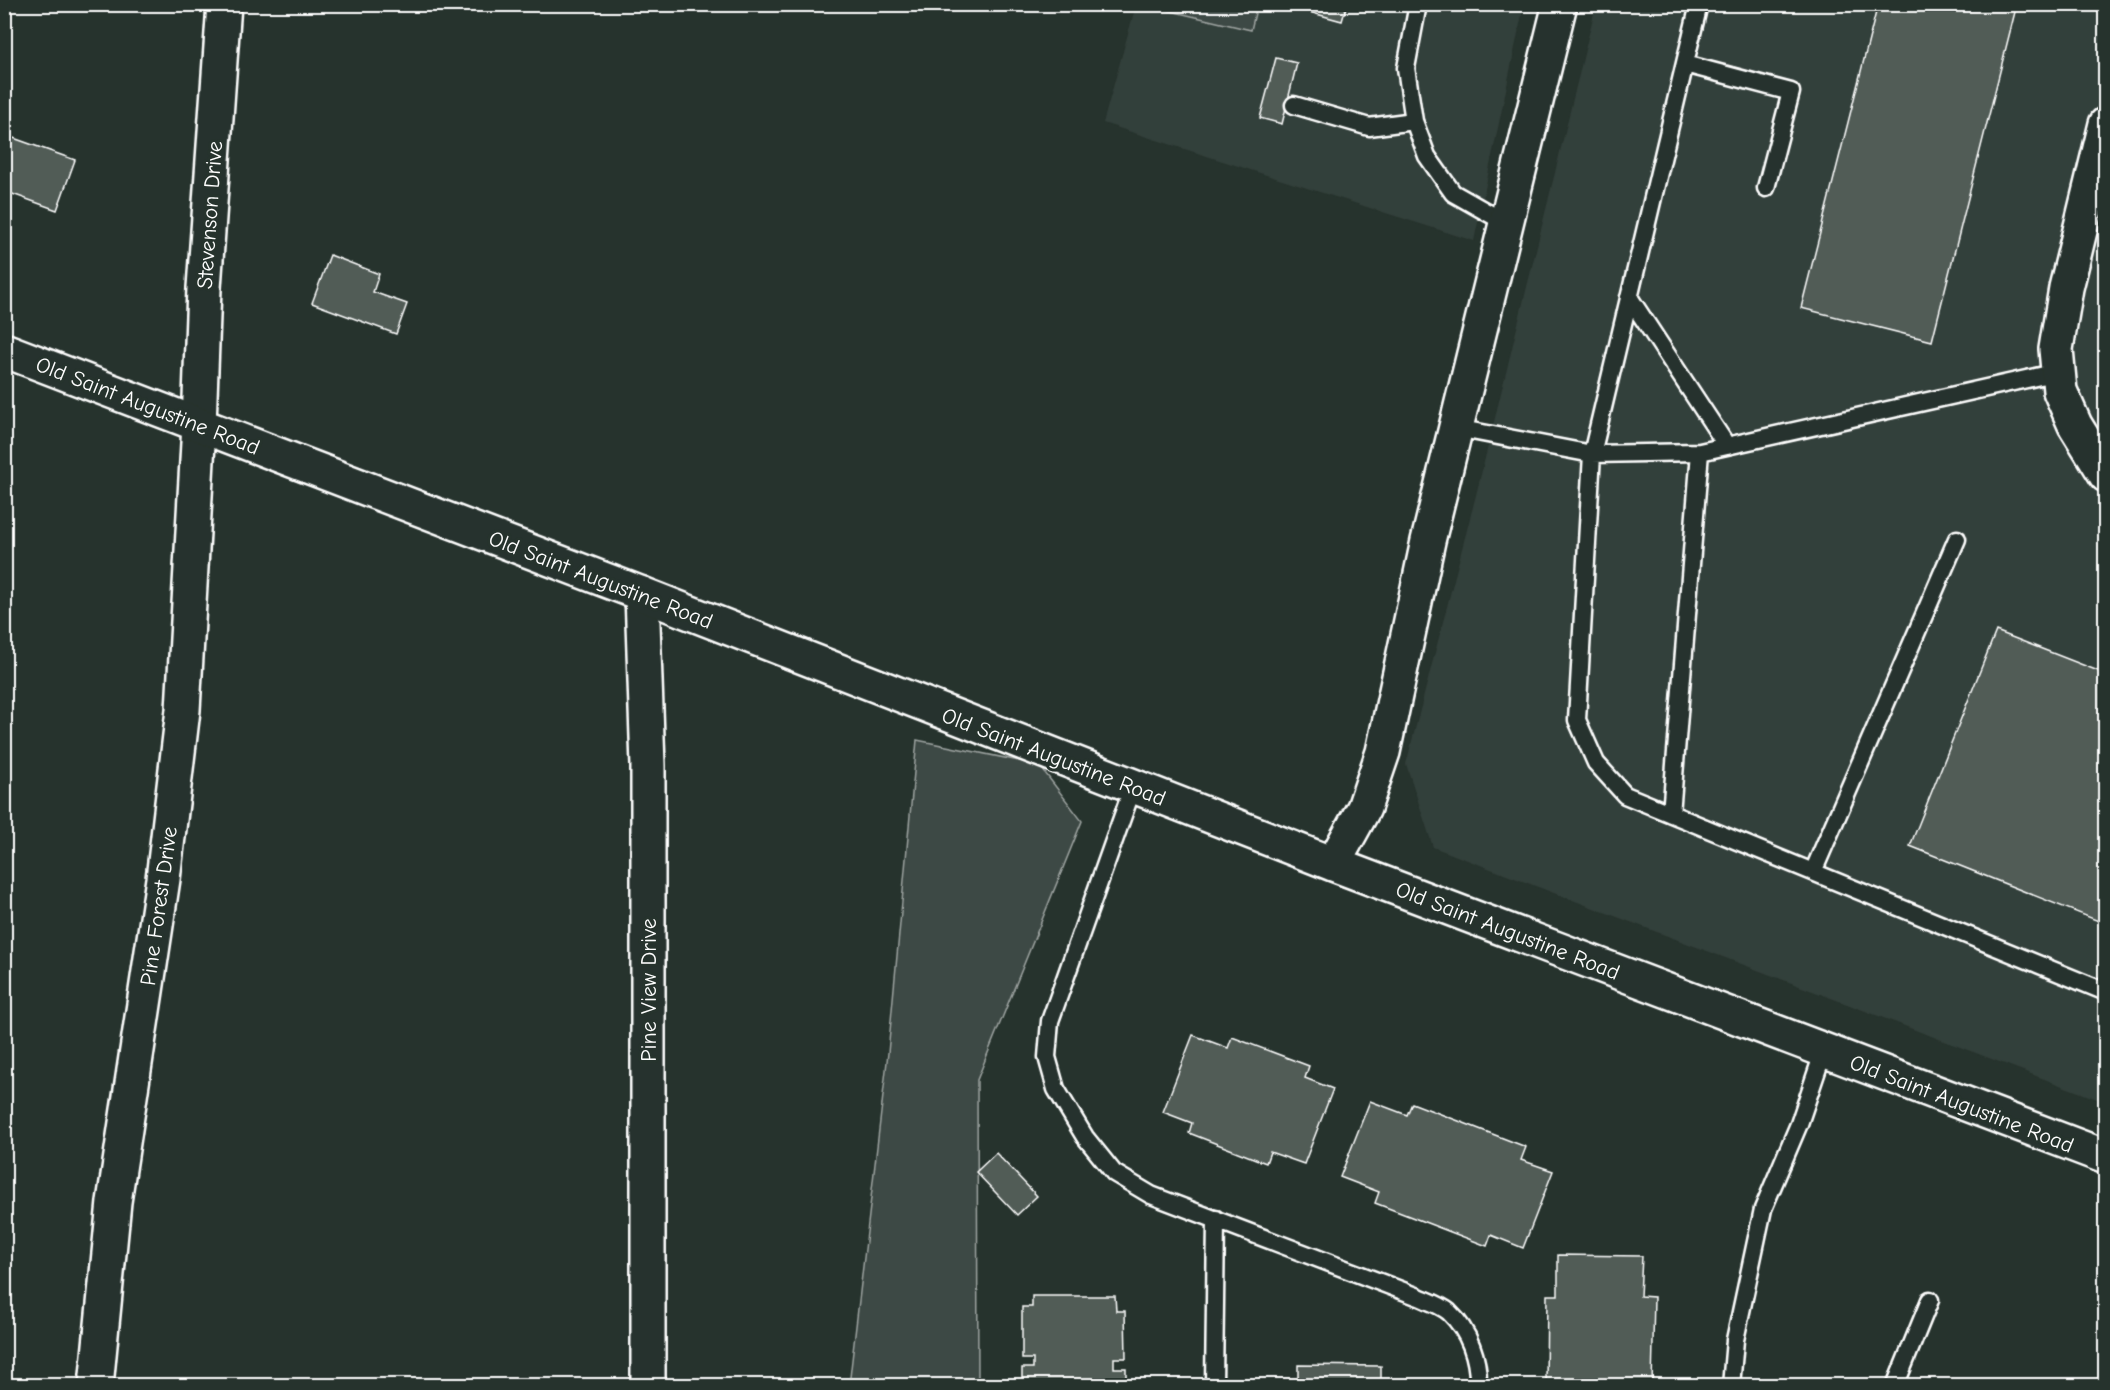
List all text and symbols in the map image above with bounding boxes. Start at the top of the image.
street label: Stevenson Drive [192,140,228,290]
street label: Old Saint Augustine Road [32,351,263,461]
street label: Old Saint Augustine Road [485,525,716,635]
street label: Old Saint Augustine Road [938,702,1169,812]
street label: Pine Forest Drive [135,825,183,987]
street label: Old Saint Augustine Road [1392,876,1623,986]
street label: Pine View Drive [636,918,662,1062]
street label: Old Saint Augustine Road [1846,1049,2077,1159]

